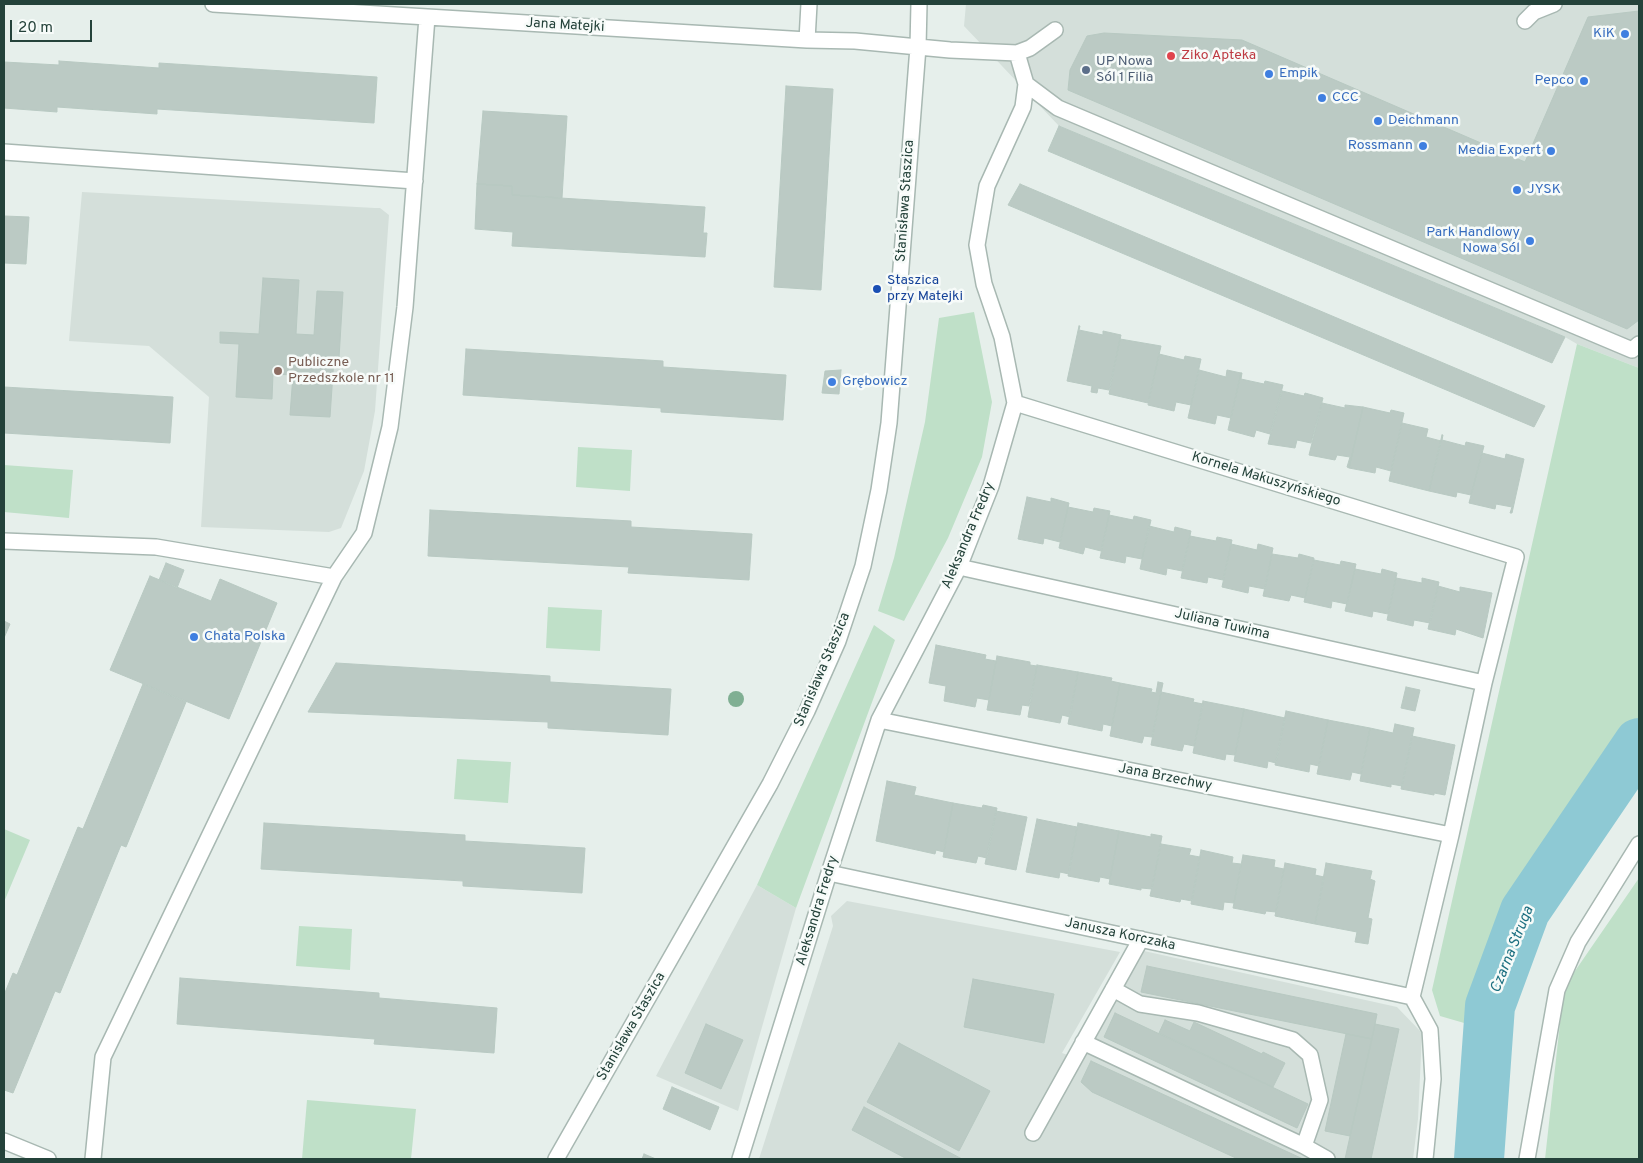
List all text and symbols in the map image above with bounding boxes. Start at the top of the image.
scale bar [12,10,95,42]
street label: Jana Matejki [525,16,605,36]
text: 20 m [18,19,53,38]
place label: KiK [1593,26,1615,42]
marker: KiK [1619,28,1631,40]
place label: Ziko Apteka [1181,48,1256,64]
marker: Ziko Apteka [1165,50,1177,62]
place label: UP Nowa Sól 1 Filia [1096,54,1153,86]
marker: UP Nowa Sól 1 Filia [1080,64,1092,76]
place label: Empik [1279,66,1318,82]
marker: Empik [1263,68,1275,80]
place label: Pepco [1534,73,1574,89]
marker: Pepco [1578,75,1590,87]
place label: CCC [1332,90,1359,106]
marker: CCC [1316,92,1328,104]
place label: Deichmann [1388,113,1459,129]
marker: Deichmann [1372,115,1384,127]
place label: Rossmann [1348,138,1413,154]
street label: Stanisława Staszica [893,139,919,263]
marker: Rossmann [1417,140,1429,152]
place label: Media Expert [1457,143,1541,159]
marker: Media Expert [1545,145,1557,157]
place label: JYSK [1527,182,1561,198]
marker: JYSK [1511,184,1523,196]
place label: Park Handlowy Nowa Sól [1426,225,1520,258]
marker: Park Handlowy Nowa Sól [1524,235,1536,247]
place label: Staszica przy Matejki [887,273,963,306]
marker: Staszica przy Matejki [871,283,883,295]
place label: Publiczne Przedszkole nr 11 [288,355,395,388]
marker: Publiczne Przedszkole nr 11 [272,365,284,377]
place label: Grębowicz [842,374,908,390]
marker: Grębowicz [826,376,838,388]
street label: Kornela Makuszyńskiego [1189,449,1343,511]
street label: Aleksandra Fredry [939,480,999,592]
street label: Juliana Tuwima [1173,606,1271,644]
street label: Stanisława Staszica [791,610,855,730]
place label: Chata Polska [204,629,285,645]
marker: Chata Polska [188,631,200,643]
street label: Jana Brzechwy [1117,761,1213,795]
street label: Aleksandra Fredry [793,854,843,968]
water label: Czarna Struga [1487,904,1539,996]
street label: Janusza Korczaka [1063,915,1177,955]
street label: Stanisława Staszica [594,970,670,1084]

